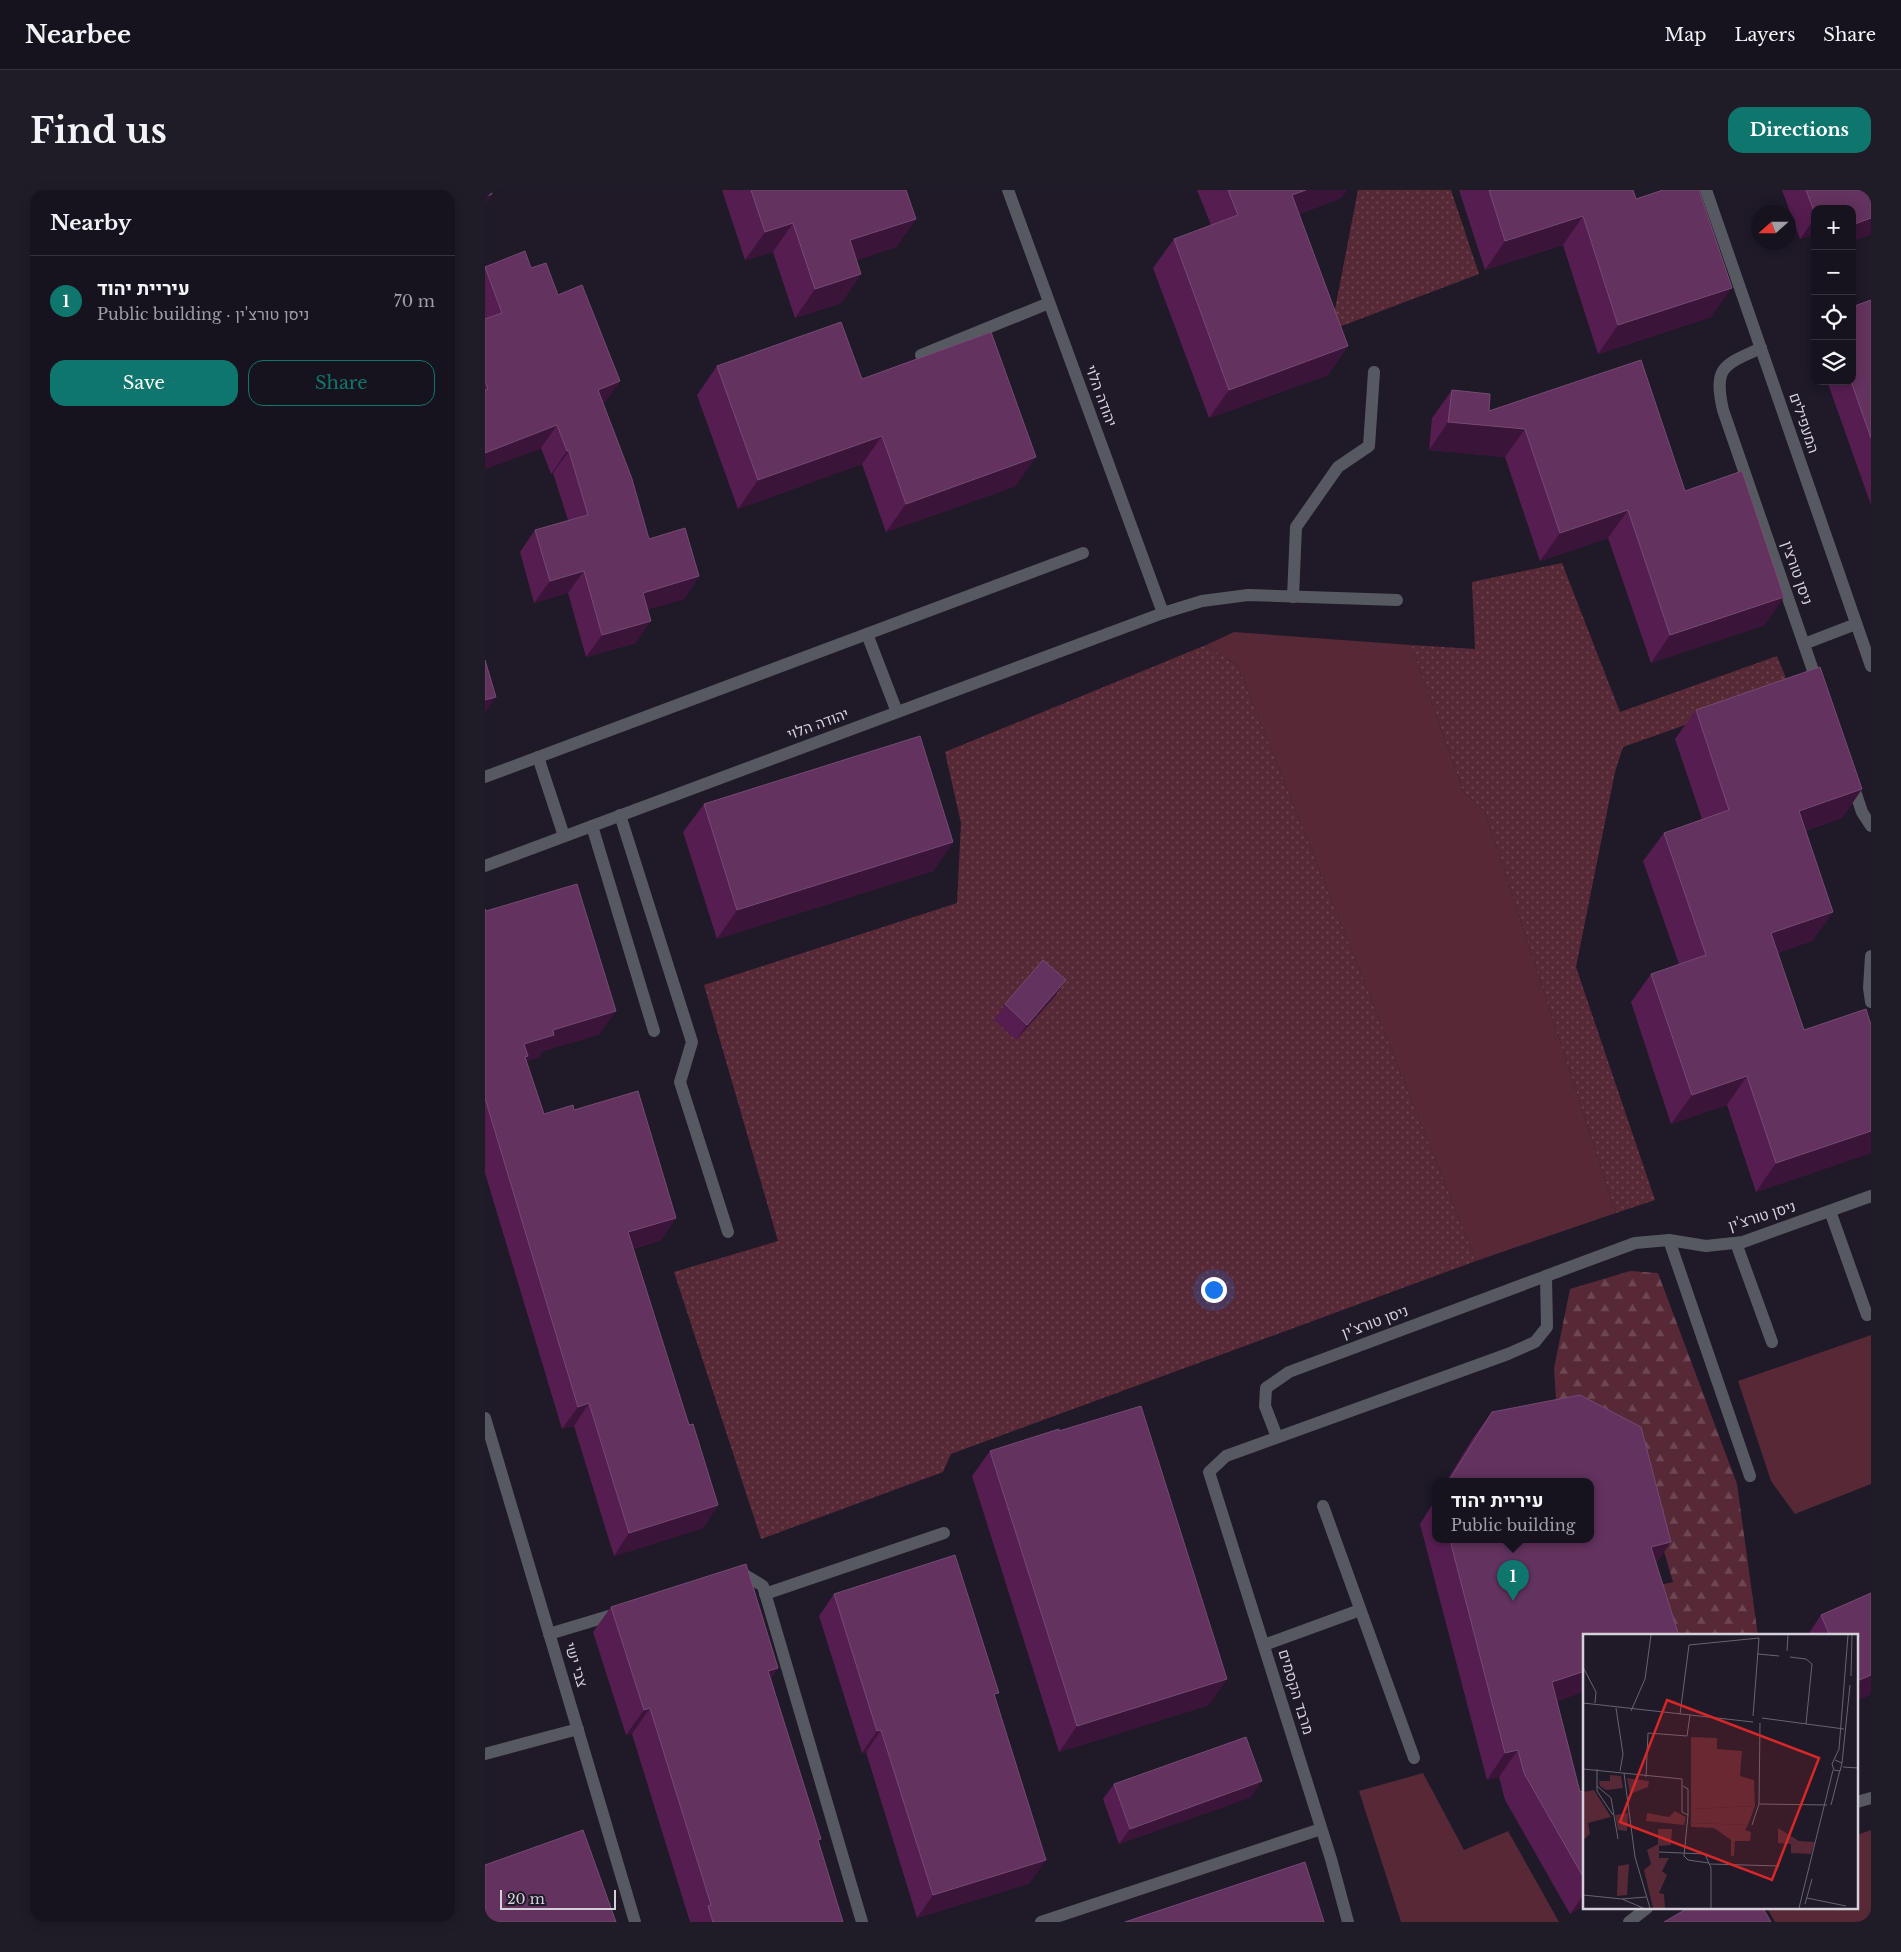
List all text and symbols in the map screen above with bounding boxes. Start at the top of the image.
text: Nearbee [25,20,131,49]
text: Map [1665,24,1706,46]
text: Layers [1734,24,1795,46]
text: Share [1823,24,1876,46]
button: Directions [1728,107,1871,153]
text: Find us [30,109,167,152]
north arrow [1751,205,1796,250]
map controls [1811,205,1856,385]
button: + [1811,205,1856,250]
text: Nearby [50,210,131,236]
button: − [1811,250,1856,295]
text: עיריית יהוד [97,277,190,300]
text: 1 [63,291,69,311]
text: 70 m [394,291,435,311]
button: locate [1811,295,1856,340]
text: Public building · ניסן טורצ'ין [97,304,309,324]
button: layers [1811,340,1856,385]
button: Save [50,360,238,406]
button: Share [248,360,435,406]
street label: יהודה הלוי [1082,362,1121,429]
street label: המעפילים [1785,390,1824,456]
street label: ניסן טורצין [1778,538,1817,607]
street label: יהודה הלוי [784,704,851,743]
street label: ניסן טורצ'ין [1726,1196,1798,1235]
your location [1201,1277,1227,1303]
street label: ניסן טורצ'ין [1339,1301,1411,1342]
popup [1432,1478,1594,1543]
text: עיריית יהוד [1451,1489,1544,1512]
text: Public building [1451,1515,1575,1535]
pin: 1 [1497,1560,1529,1601]
inset map [1583,1634,1859,1910]
street label: צבי ישי [561,1640,592,1690]
street label: מרבד הקסמים [1275,1647,1318,1737]
scale bar [500,1887,616,1910]
text: 20 m [507,1890,545,1908]

